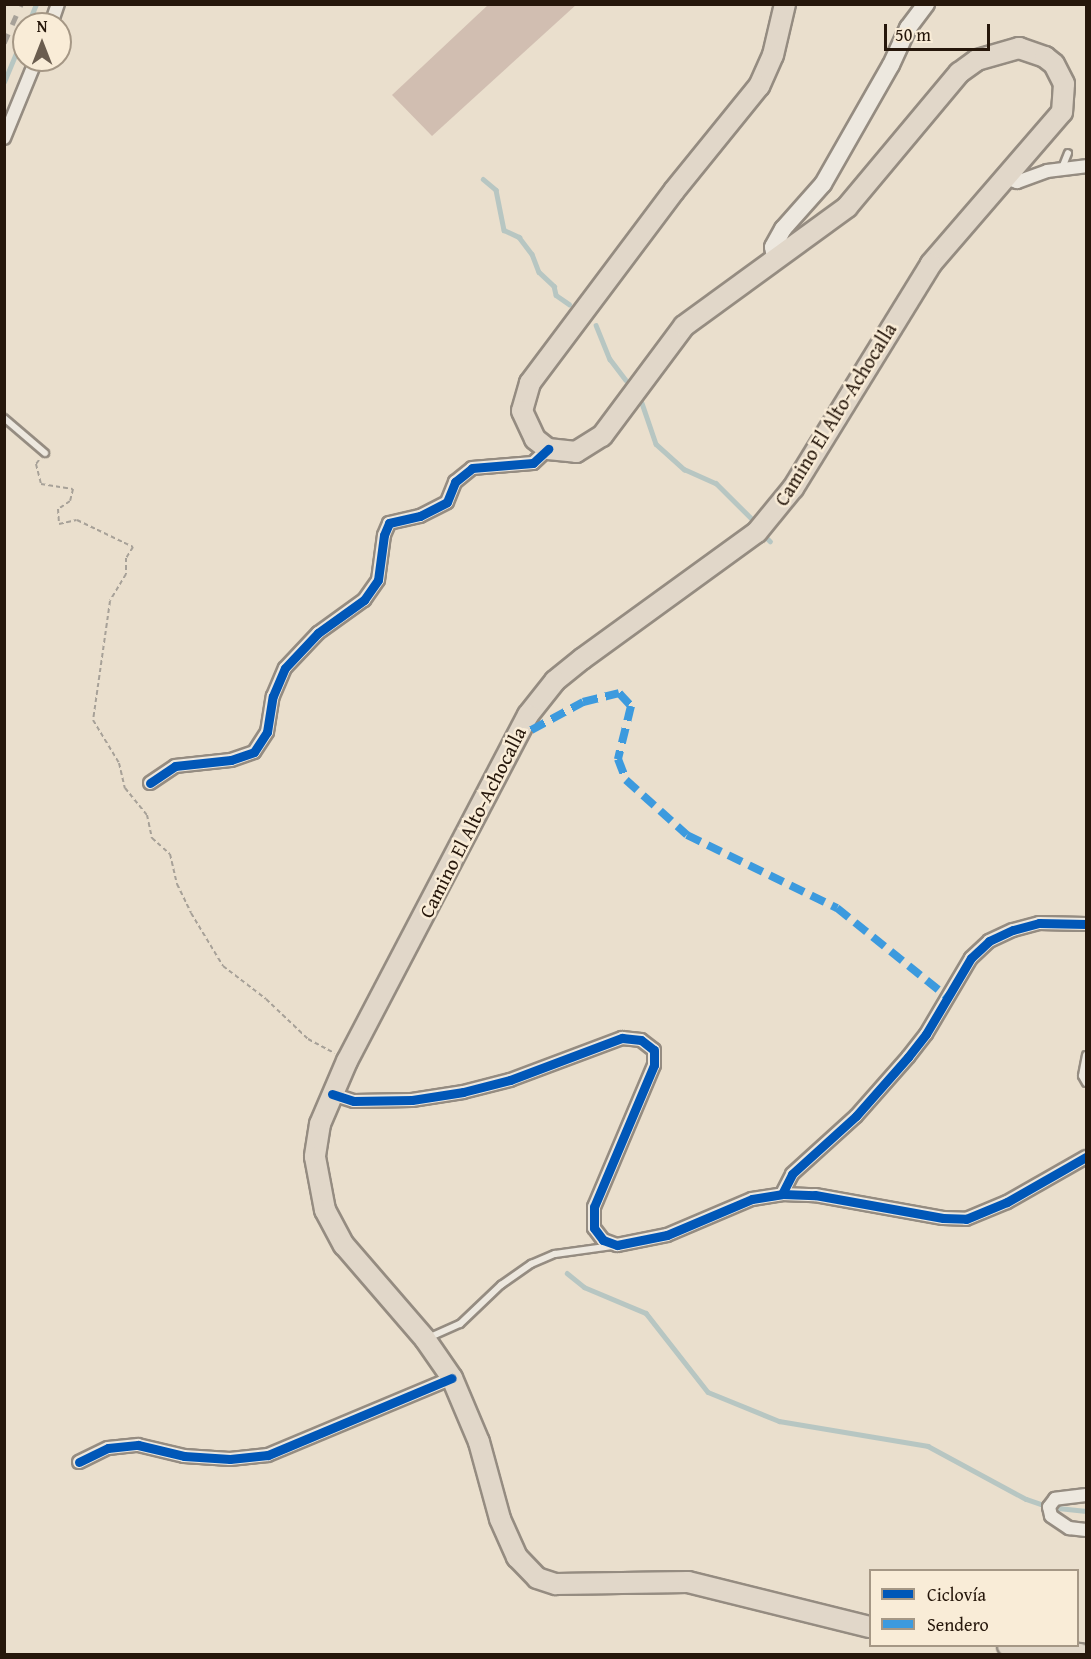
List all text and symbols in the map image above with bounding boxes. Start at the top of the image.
north arrow [12,12,72,72]
scale bar [887,12,994,50]
text: N [37,14,47,38]
text: 50 m [895,21,931,48]
street label: Camino El Alto-Achocalla [769,318,901,510]
street label: Camino El Alto-Achocalla [413,722,531,922]
legend [869,1569,1079,1647]
text: Ciclovía [927,1581,986,1608]
text: Sendero [927,1611,989,1638]

